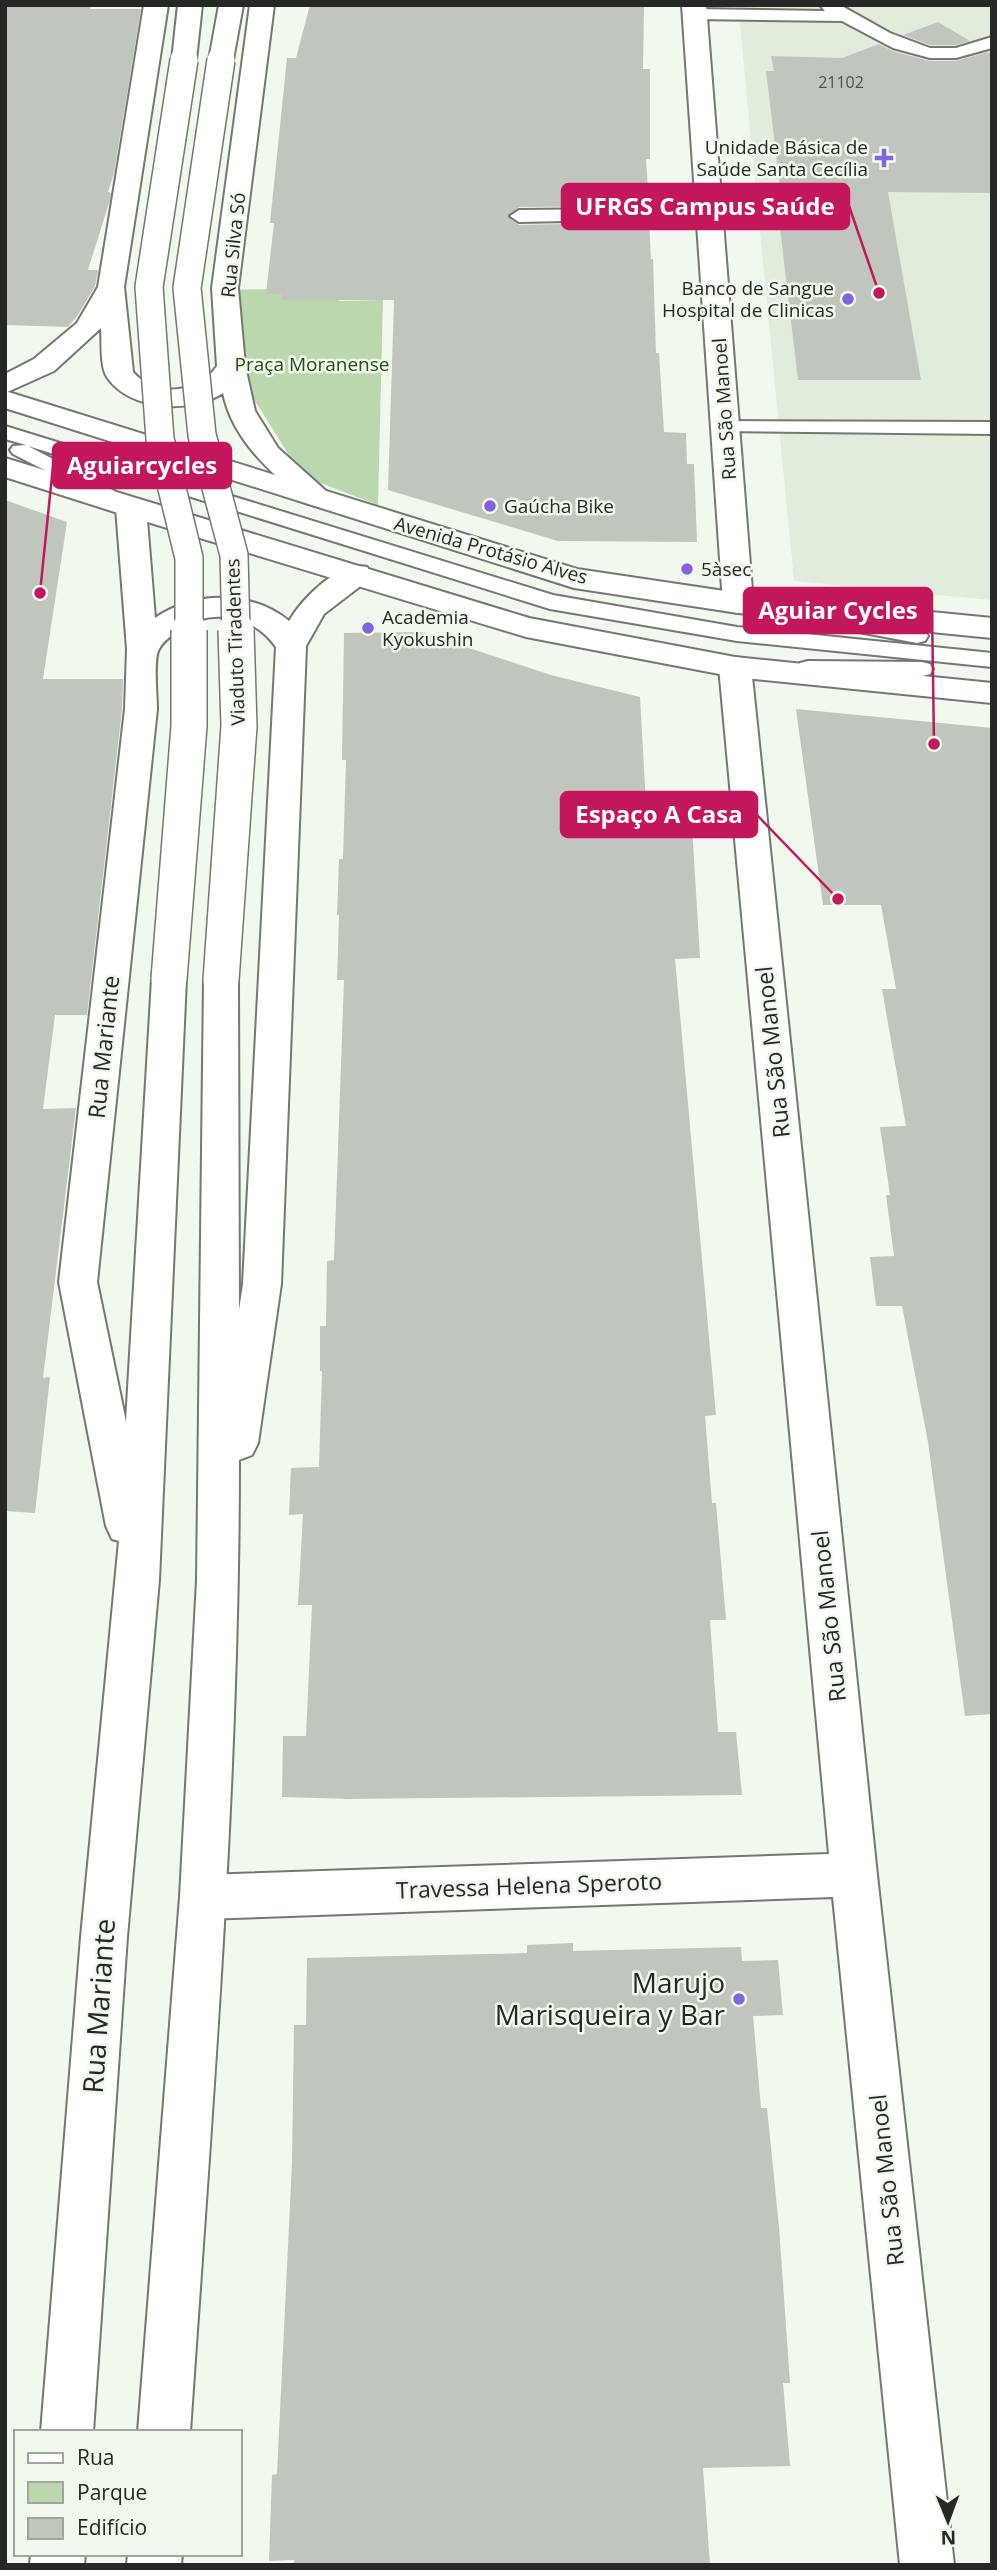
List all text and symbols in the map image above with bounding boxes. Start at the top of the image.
house number: 21102 [818,71,864,93]
place label: Unidade Básica de Saúde Santa Cecília [697,134,868,182]
marker: Unidade Básica de Saúde Santa Cecília [874,148,894,168]
callout: UFRGS Campus Saúde [562,184,849,229]
text: UFRGS Campus Saúde [575,189,835,222]
street label: Rua Silva Só [215,191,251,299]
place label: Banco de Sangue Hospital de Clinicas [662,275,834,323]
marker: Banco de Sangue Hospital de Clinicas [840,291,856,307]
street label: Rua São Manoel [706,337,742,481]
park label: Praça Moranense [235,351,389,377]
callout: Aguiarcycles [53,443,231,488]
text: Aguiarcycles [67,448,217,481]
place label: Gaúcha Bike [504,493,614,519]
marker: Gaúcha Bike [482,498,498,514]
street label: Avenida Protásio Alves [391,510,591,590]
place label: 5àsec [701,556,751,582]
street label: Viaduto Tiradentes [219,558,251,726]
marker: 5àsec [679,561,695,577]
callout: Aguiar Cycles [744,588,932,633]
text: Aguiar Cycles [758,593,918,626]
place label: Academia Kyokushin [382,604,473,652]
marker: Academia Kyokushin [360,620,376,636]
callout: Espaço A Casa [561,792,757,837]
text: Espaço A Casa [575,797,743,830]
street label: Rua São Manoel [747,965,797,1140]
street label: Rua Mariante [80,974,126,1120]
street label: Rua São Manoel [803,1529,853,1704]
street label: Travessa Helena Speroto [395,1864,663,1906]
street label: Rua Mariante [73,1917,123,2095]
place label: Marujo Marisqueira y Bar [495,1963,726,2033]
marker: Marujo Marisqueira y Bar [731,1991,747,2007]
street label: Rua São Manoel [861,2093,911,2268]
legend [14,2430,242,2556]
text: Rua [77,2443,115,2471]
text: Parque [77,2478,147,2506]
north arrow [913,2486,983,2556]
text: Edifício [77,2513,147,2541]
text: N [940,2525,956,2551]

